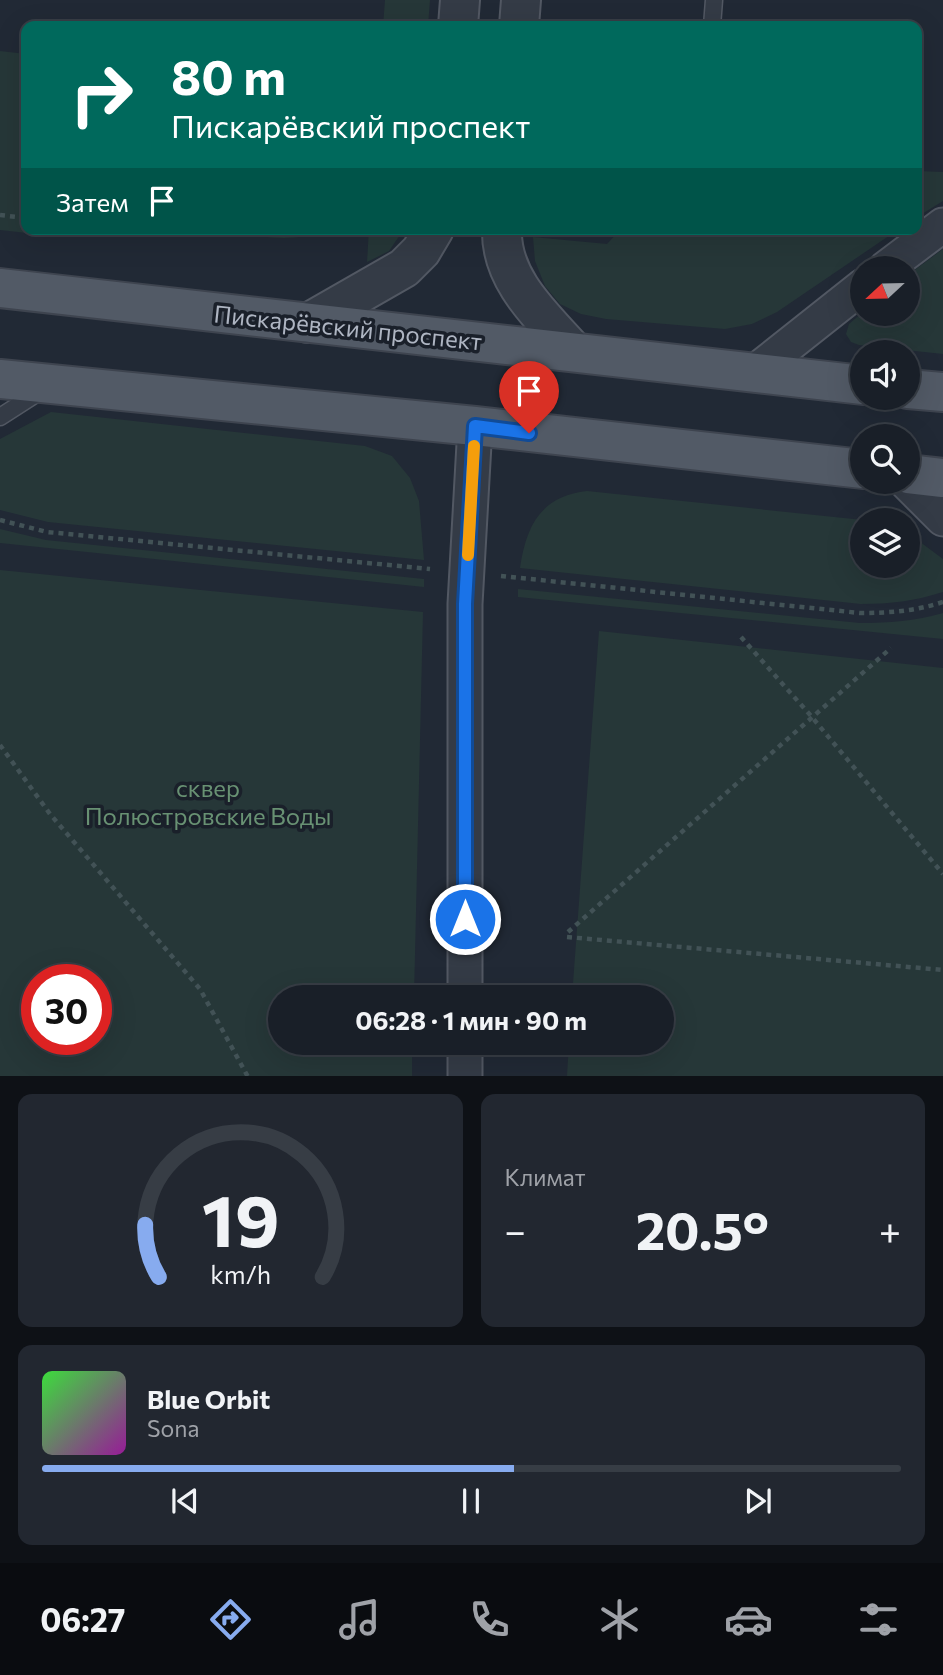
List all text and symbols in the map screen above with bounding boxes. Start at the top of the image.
text: 80 m [171,45,286,105]
icon: right [56,49,147,140]
text: Пискарёвский проспект [171,105,530,145]
icon: arrive [143,182,181,220]
text: Затем [56,186,129,217]
north arrow [850,256,920,326]
map controls [850,256,920,578]
street label: Пискарёвский проспект [212,298,484,356]
button: sound [850,340,920,410]
pin [499,361,559,433]
icon: arrive [510,372,548,410]
button: search [850,424,920,494]
button: layers [850,508,920,578]
park label: сквер Полюстровские Воды [85,773,331,830]
position arrow [428,882,502,956]
speed limit sign: 30 [21,964,112,1055]
text: 06:28 · 1 мин · 90 m [355,1004,587,1035]
text: Климат [505,1163,586,1191]
text: 19 [201,1173,279,1262]
text: 20.5° [636,1197,769,1261]
text: − [505,1206,526,1253]
text: + [879,1206,901,1253]
text: km/h [210,1258,271,1288]
text: Blue Orbit [147,1383,270,1414]
text: Sona [147,1414,199,1442]
icon: previous [166,1482,204,1520]
icon: pause [452,1482,490,1520]
icon: next [739,1482,777,1520]
icon: directions [206,1595,255,1644]
icon: music [335,1595,384,1644]
icon: phone [465,1595,514,1644]
icon: climate [595,1595,644,1644]
icon: car [724,1595,773,1644]
icon: filters [854,1595,903,1644]
text: 06:27 [40,1599,125,1639]

